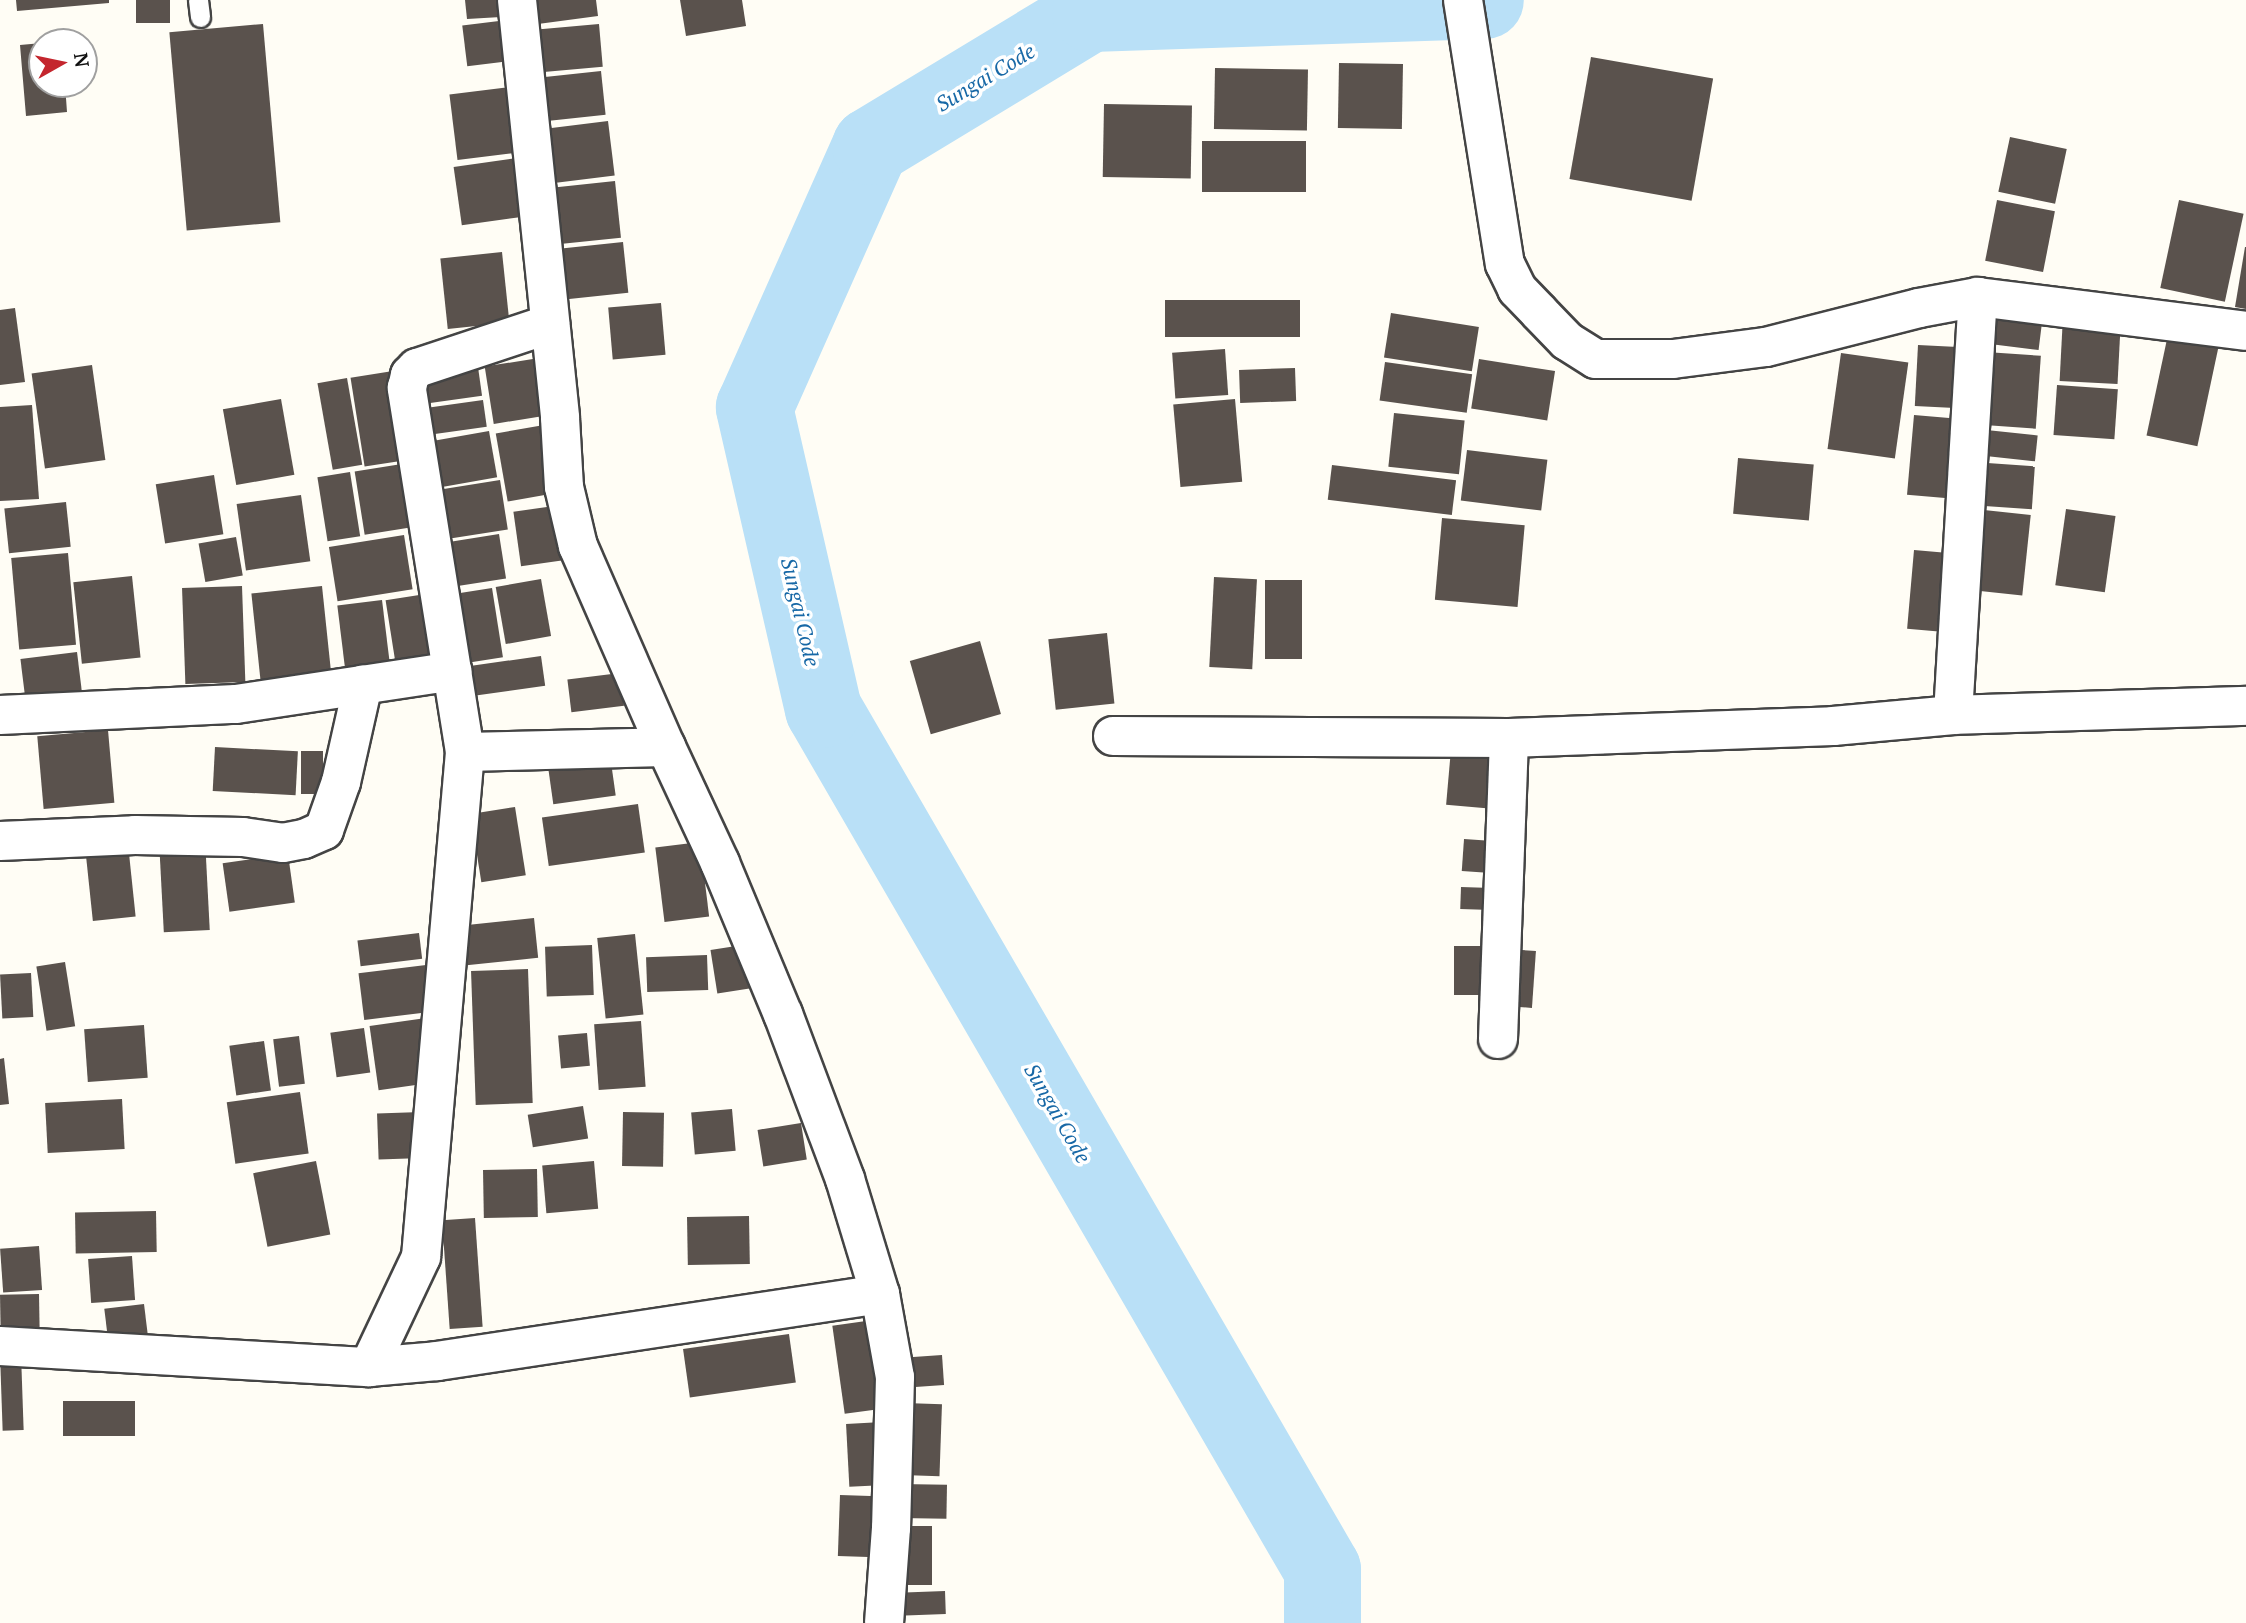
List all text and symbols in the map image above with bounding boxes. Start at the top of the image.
north arrow [28,28,98,98]
water label: Sungai Code [931,38,1039,116]
text: N [69,51,96,69]
water label: Sungai Code [776,555,826,669]
water label: Sungai Code [1019,1059,1097,1167]

